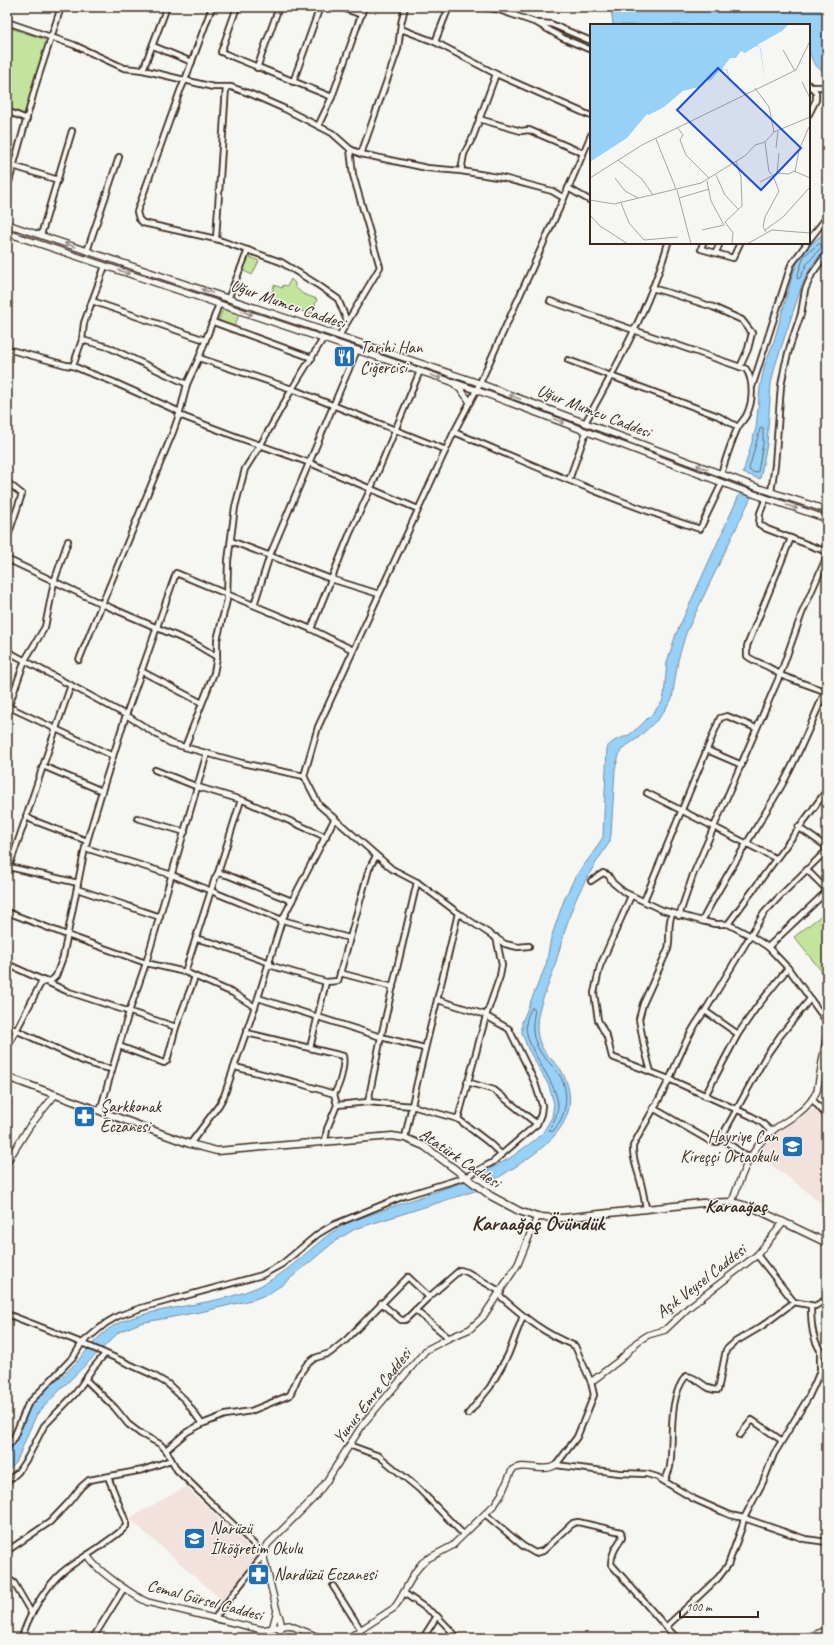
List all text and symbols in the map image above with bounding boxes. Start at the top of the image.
inset map [590,24,810,244]
one-way arrow [65,241,77,249]
one-way arrow [117,269,130,276]
street label: Uğur Mumcu Caddesi [228,275,351,334]
one-way arrow [201,287,213,295]
one-way arrow [240,310,253,317]
place label: Tarihi Han Ciğercisi [360,337,424,378]
restaurant icon: Tarihi Han Ciğercisi [331,344,357,370]
one-way arrow [430,374,443,381]
street label: Uğur Mumcu Caddesi [534,380,656,443]
one-way arrow [510,392,522,400]
one-way arrow [552,418,564,426]
one-way arrow [697,462,709,470]
one-way arrow [786,504,798,512]
place label: Şarkkonak Eczanesi [100,1096,163,1137]
pharmacy icon: Şarkkonak Eczanesi [72,1103,98,1129]
street label: Atatürk Caddesi [415,1123,507,1194]
place label: Hayriye Can Kireççi Ortaokulu [680,1126,780,1167]
school or university icon: Hayriye Can Kireççi Ortaokulu [780,1133,806,1159]
district label: Karaağaç [705,1194,768,1218]
district label: Karaağaç Övündük [472,1210,606,1236]
street label: Aşık Veysel Caddesi [652,1238,752,1323]
street label: Yunus Emre Caddesi [328,1342,417,1448]
place label: Narüzü İlköğretim Okulu [210,1518,304,1559]
school or university icon: Narüzü İlköğretim Okulu [182,1525,208,1551]
pharmacy icon: Nardüzü Eczanesi [246,1561,272,1587]
place label: Nardüzü Eczanesi [274,1564,379,1585]
street label: Cemal Gürsel Caddesi [145,1574,267,1626]
scale bar [680,1593,758,1619]
text: 100 m [686,1599,713,1615]

